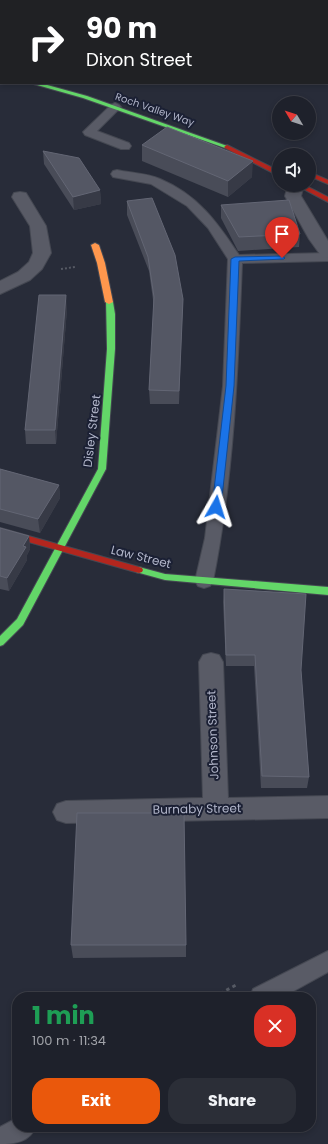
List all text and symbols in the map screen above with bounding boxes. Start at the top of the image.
text: 90 m [86,9,157,48]
icon: right [20,16,72,68]
text: Dixon Street [86,47,192,72]
street label: Roch Valley Way [113,89,197,130]
north arrow [272,96,316,140]
map controls [272,96,316,192]
button: sound [272,148,316,192]
pin [265,217,299,258]
icon: arrive [271,223,293,245]
street label: Disley Street [79,394,104,468]
position arrow [195,486,237,528]
street label: Law Street [109,541,173,572]
street label: Johnson Street [202,690,223,780]
street label: Burnaby Street [153,799,241,818]
text: 1 min [32,999,95,1032]
button: close [254,1005,296,1047]
text: 100 m · 11:34 [32,1031,106,1050]
button: Exit [32,1078,160,1124]
button: Share [168,1078,296,1124]

